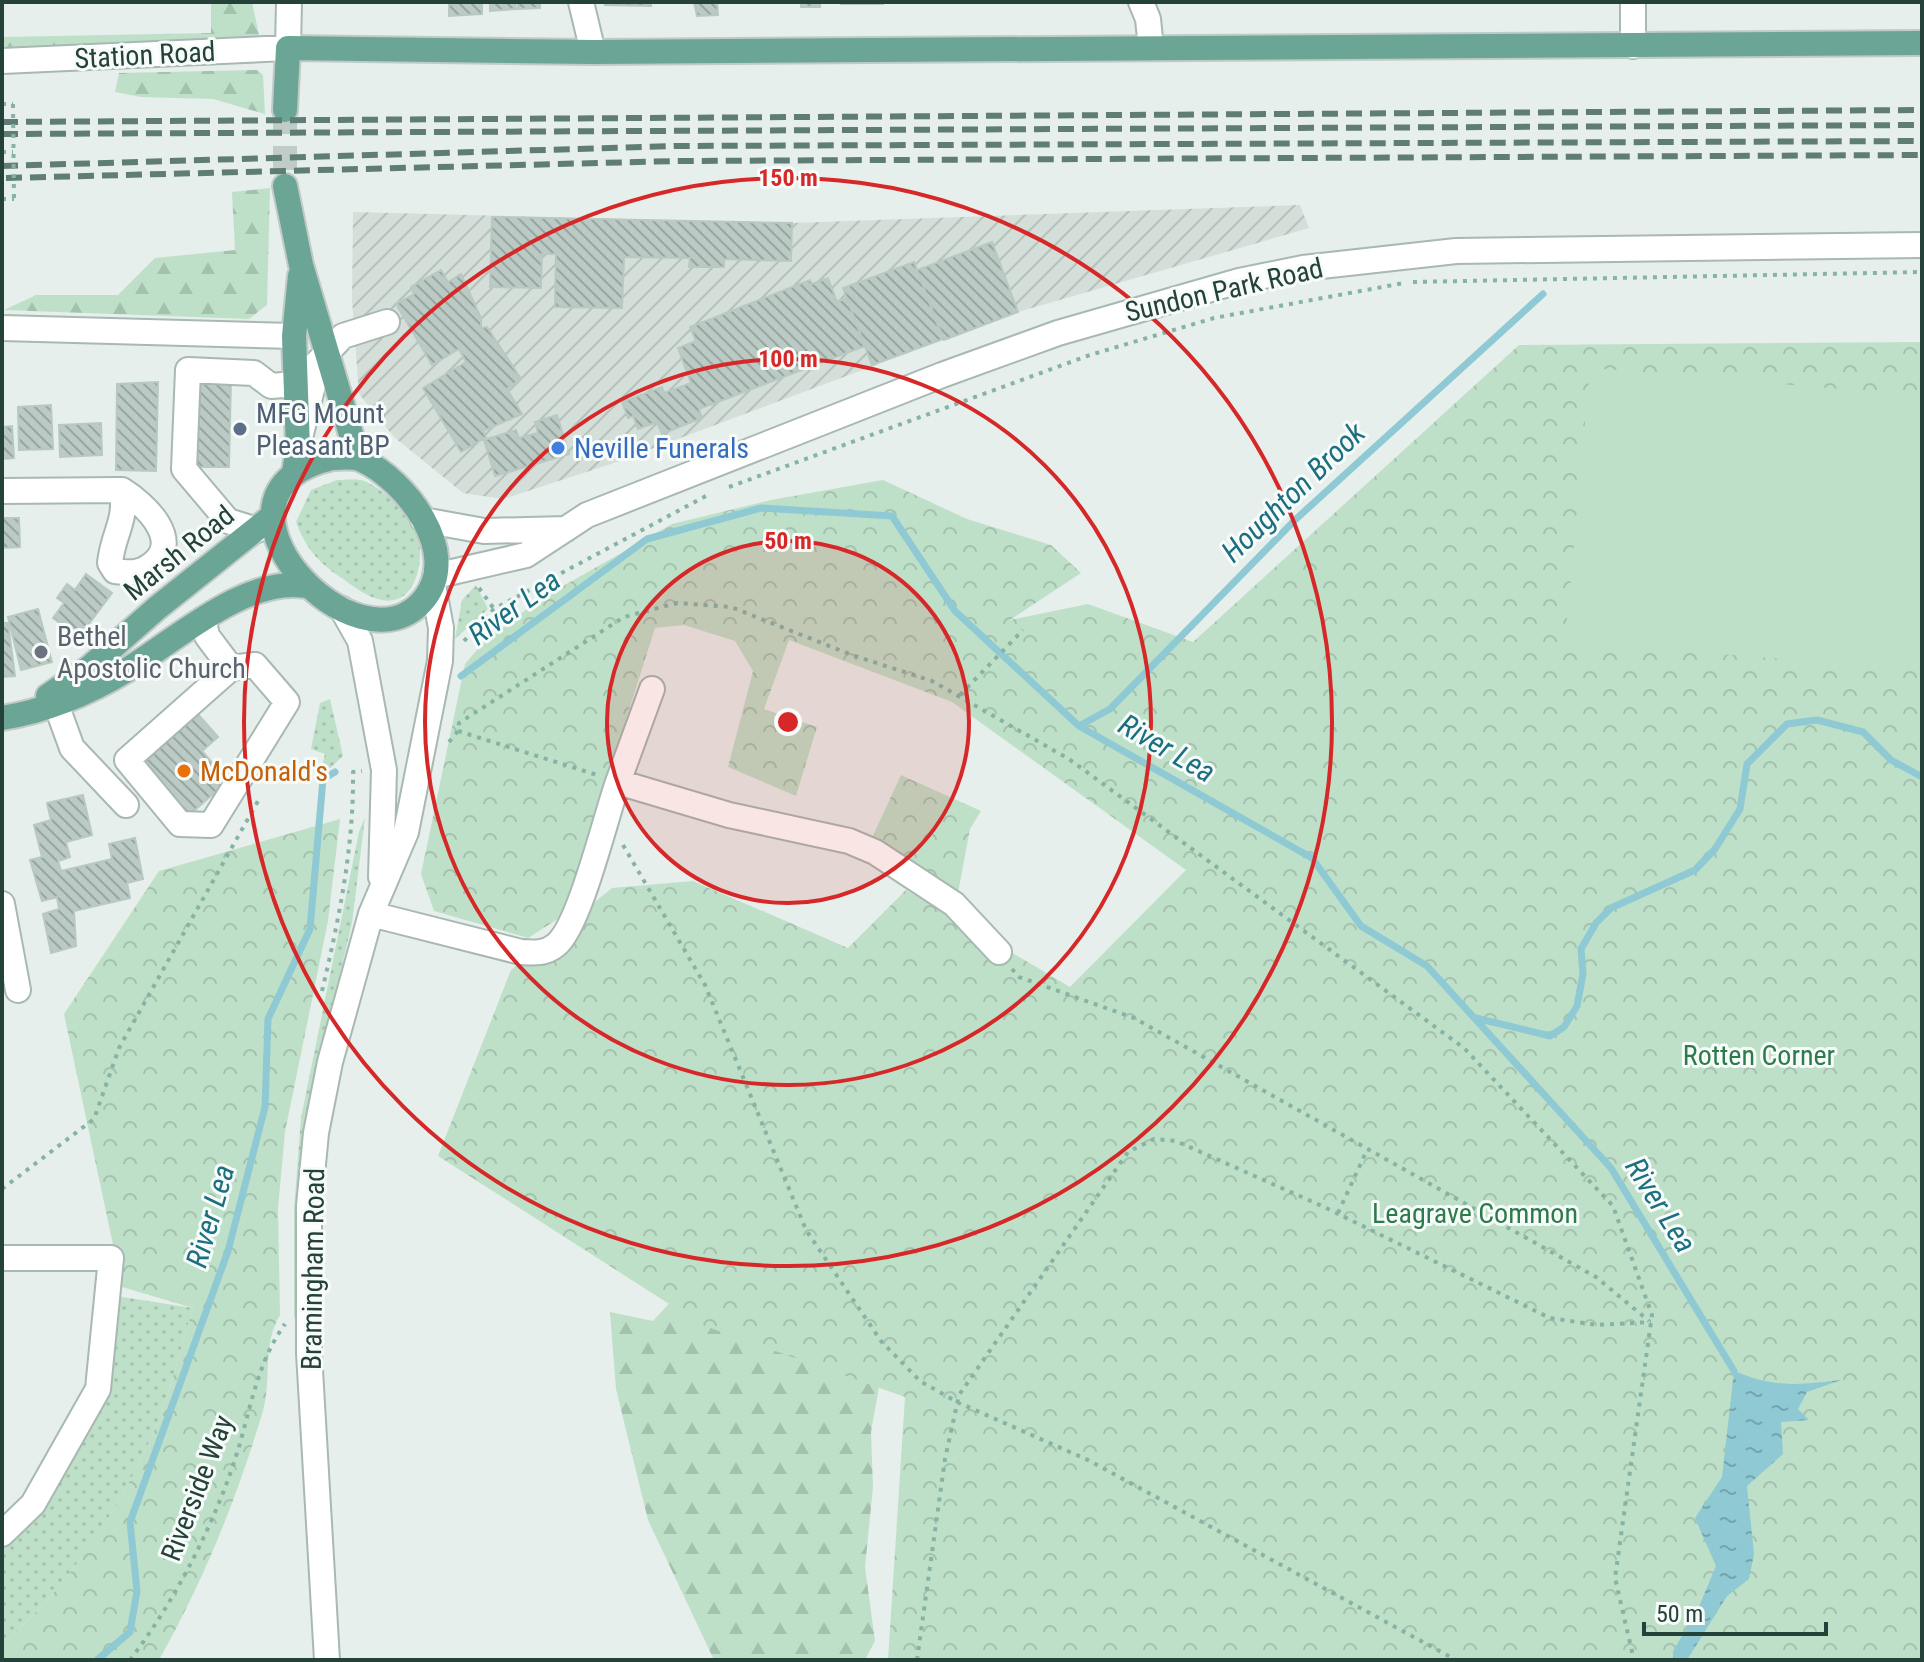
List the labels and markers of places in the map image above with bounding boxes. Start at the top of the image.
place label: MFG Mount Pleasant BP [256,397,390,462]
marker: MFG Mount Pleasant BP [231,420,249,438]
place label: Neville Funerals [574,432,749,465]
marker: Neville Funerals [549,439,567,457]
place label: Bethel Apostolic Church [57,620,246,685]
marker: Bethel Apostolic Church [32,643,50,661]
centre of rings [774,708,802,736]
place label: McDonald's [200,755,328,788]
marker: McDonald's [175,762,193,780]

